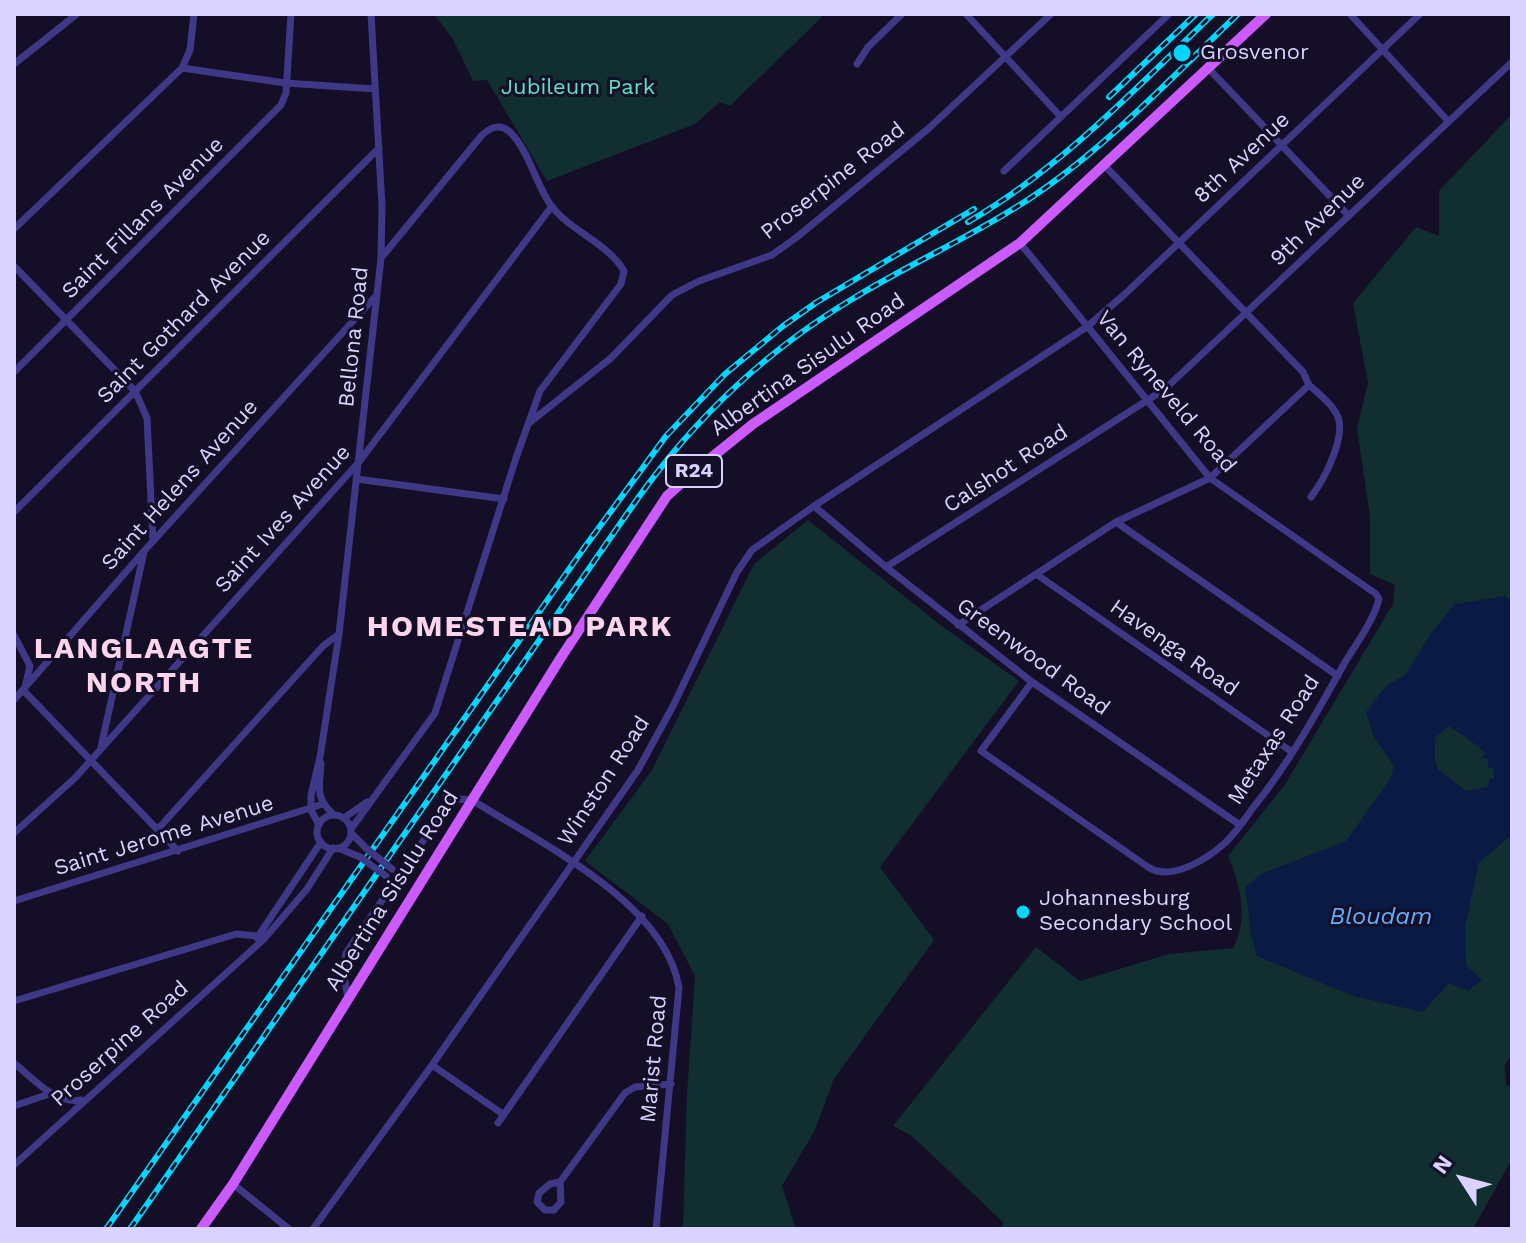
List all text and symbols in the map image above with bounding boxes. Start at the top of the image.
place label: Grosvenor [1200,40,1309,66]
marker: Grosvenor [1171,42,1193,64]
park label: Jubileum Park [501,75,655,101]
street label: 8th Avenue [1188,107,1296,209]
street label: Proserpine Road [756,117,910,245]
street label: Saint Fillans Avenue [57,132,229,304]
street label: 9th Avenue [1265,168,1371,272]
street label: Saint Gothard Avenue [92,225,276,409]
street label: Bellona Road [334,266,374,408]
street label: Albertina Sisulu Road [706,288,910,442]
street label: Van Ryneveld Road [1090,306,1242,478]
street label: Saint Helens Avenue [96,394,264,576]
street label: Calshot Road [939,419,1073,519]
street label: Saint Ives Avenue [210,440,356,598]
road number: R24 [666,455,722,487]
street label: Greenwood Road [951,593,1115,721]
street label: Havenga Road [1104,594,1244,702]
district label: HOMESTEAD PARK [367,609,673,645]
district label: LANGLAAGTE NORTH [34,631,254,702]
street label: Metaxas Road [1222,670,1326,810]
street label: Winston Road [552,711,656,851]
street label: Albertina Sisulu Road [320,786,464,996]
street label: Saint Jerome Avenue [51,790,277,882]
place label: Johannesburg Secondary School [1039,886,1232,938]
marker: Johannesburg Secondary School [1014,903,1032,921]
water label: Bloudam [1329,903,1433,931]
street label: Proserpine Road [46,975,194,1113]
street label: Marist Road [635,994,673,1124]
north arrow [1422,1139,1502,1219]
text: N [1427,1151,1457,1179]

